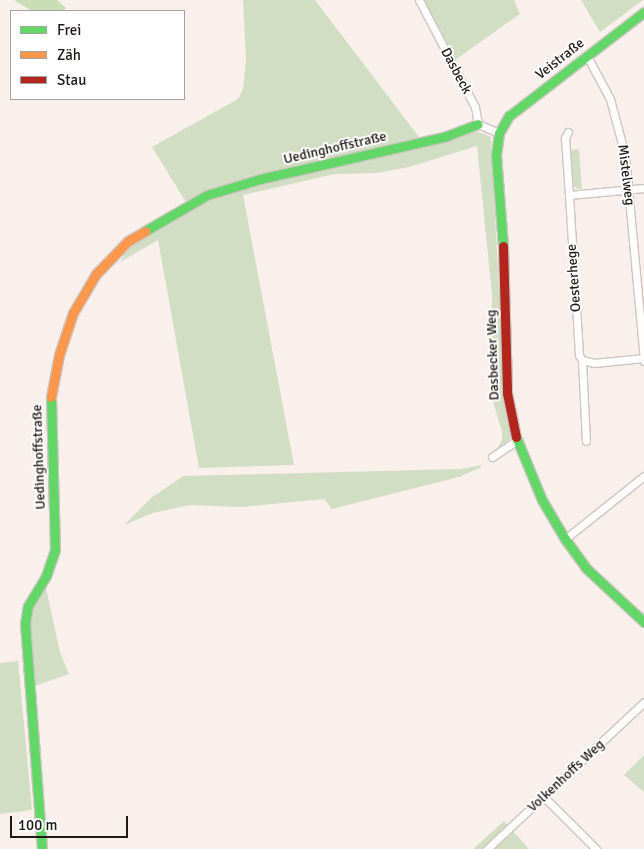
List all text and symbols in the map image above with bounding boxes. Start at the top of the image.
legend [10,10,185,100]
text: Frei [57,21,81,39]
street label: Veistraße [532,35,588,83]
street label: Dasbeck [437,45,475,97]
text: Zäh [57,46,81,64]
text: Stau [57,71,86,89]
street label: Uedinghoffstraße [282,128,388,168]
street label: Mistelweg [614,144,638,206]
street label: Oesterhege [563,243,585,313]
street label: Dasbecker Weg [483,309,503,401]
street label: Uedinghoffstraße [29,404,49,510]
street label: Volkenhoffs Weg [524,736,608,816]
scale bar [12,806,130,838]
text: 100 m [18,816,58,834]

